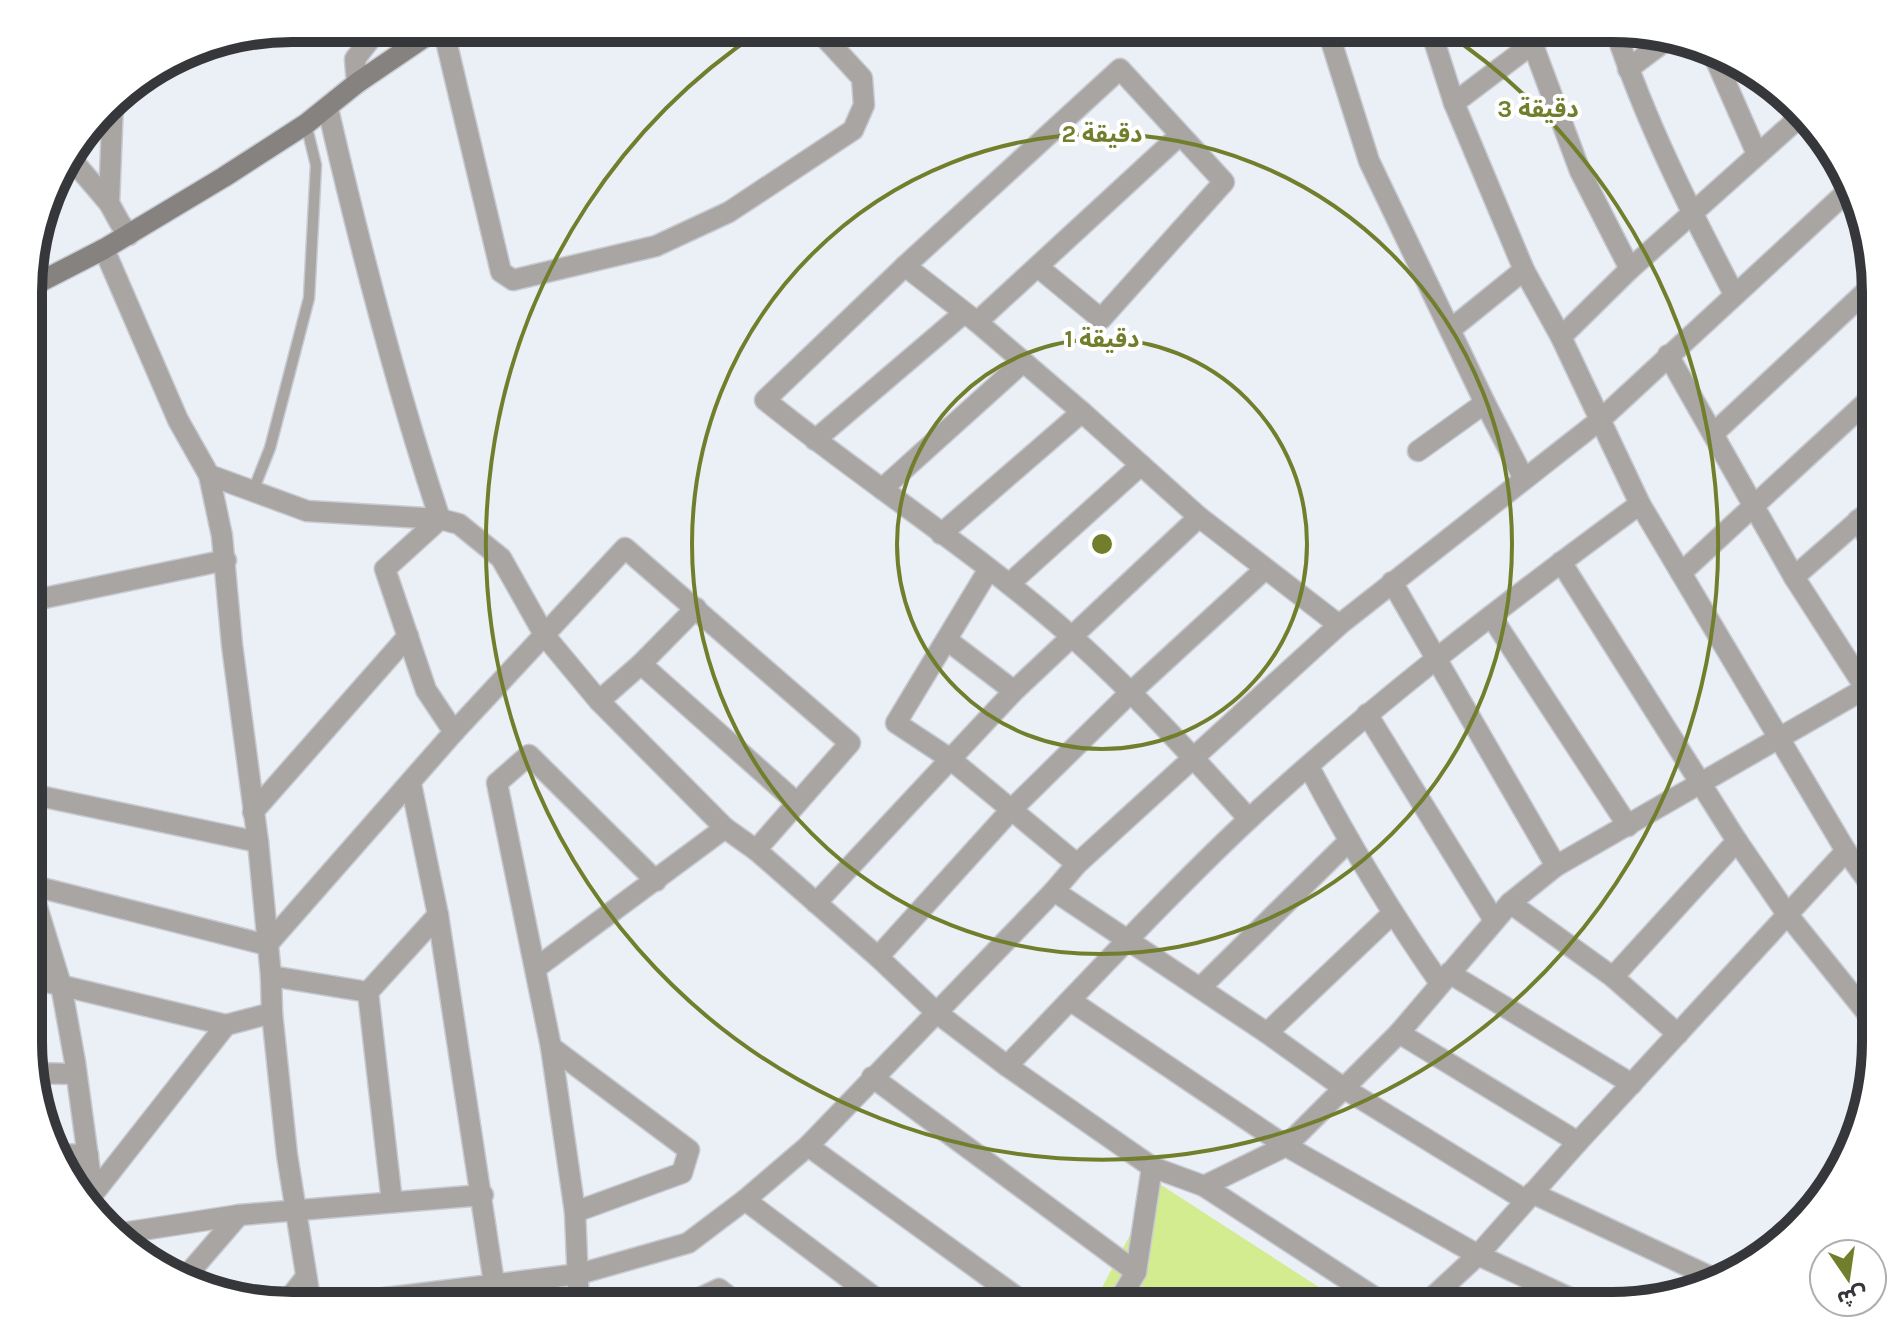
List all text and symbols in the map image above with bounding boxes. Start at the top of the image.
text: 3 دقيقة [1497,95,1579,123]
text: 2 دقيقة [1062,120,1142,148]
text: 1 دقيقة [1064,325,1140,353]
centre of rings [1088,530,1116,558]
north arrow [1808,1238,1888,1318]
text: ش [1835,1280,1870,1313]

